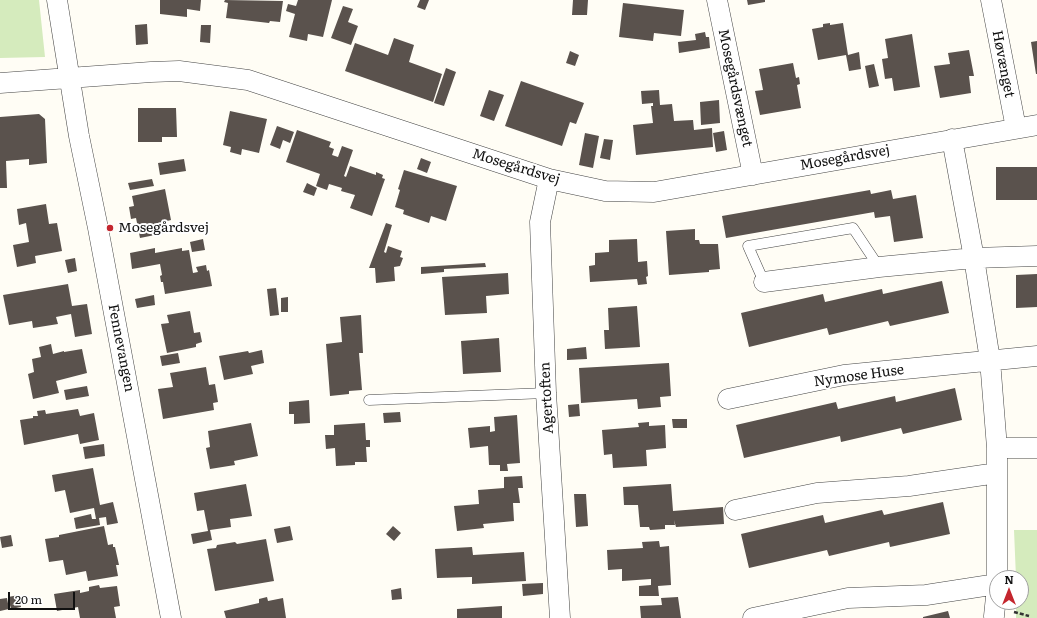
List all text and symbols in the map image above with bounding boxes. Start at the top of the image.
street label: Mosegårdsvænget [714,27,756,149]
street label: Høvænget [988,29,1018,99]
street label: Mosegårdsvej [799,142,891,174]
street label: Mosegårdsvej [470,146,562,188]
place label: Mosegårdsvej [118,220,209,236]
marker: Mosegårdsvej [105,223,115,233]
street label: Fennevangen [104,303,138,393]
street label: Nymose Huse [813,361,905,391]
street label: Agertoften [537,362,557,434]
north arrow [989,570,1029,610]
text: N [1004,571,1014,587]
scale bar [10,584,77,610]
text: 20 m [15,590,42,608]

